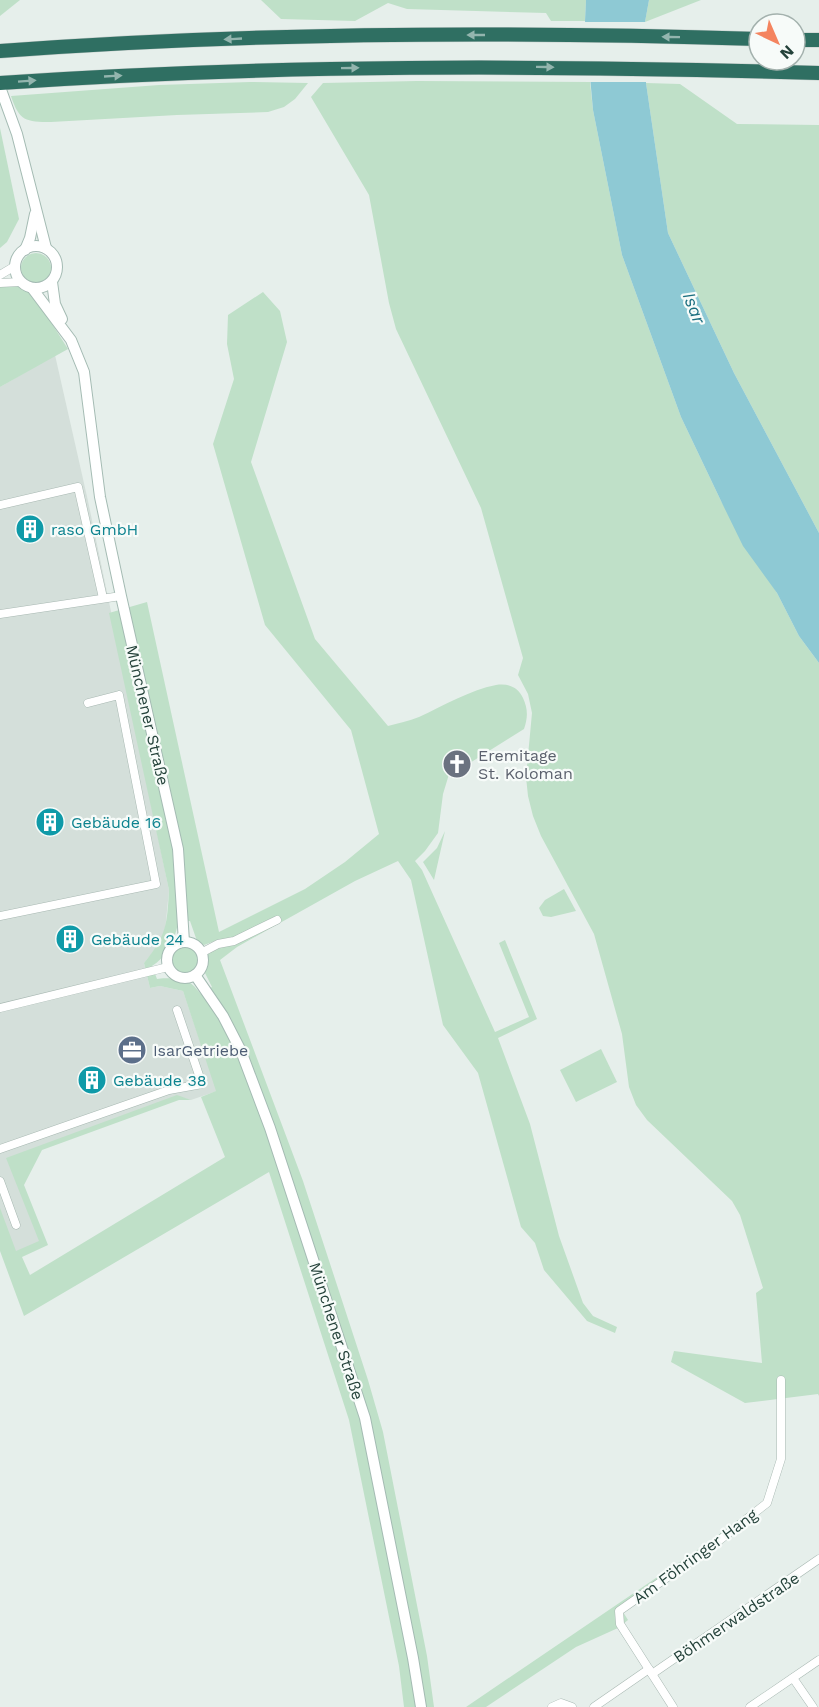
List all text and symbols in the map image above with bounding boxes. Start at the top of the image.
north arrow [747,12,807,72]
one-way arrow [467,30,486,40]
one-way arrow [662,32,681,42]
one-way arrow [223,34,242,43]
text: N [776,41,798,63]
one-way arrow [535,62,554,72]
one-way arrow [340,63,359,73]
one-way arrow [104,72,123,81]
one-way arrow [18,76,37,86]
water label: Isar [679,289,711,328]
building icon: raso GmbH [14,513,46,545]
place label: raso GmbH [51,520,138,539]
street label: Münchener Straße [122,643,173,787]
place label: Eremitage St. Koloman [478,746,573,783]
church icon: Eremitage St. Koloman [441,748,473,780]
building icon: Gebäude 16 [34,806,66,838]
place label: Gebäude 16 [71,813,161,832]
building icon: Gebäude 24 [54,923,86,955]
place label: Gebäude 24 [91,930,184,949]
office icon: IsarGetriebe [116,1034,148,1066]
place label: IsarGetriebe [153,1041,248,1060]
building icon: Gebäude 38 [76,1064,108,1096]
place label: Gebäude 38 [113,1071,207,1090]
street label: Münchener Straße [305,1260,368,1402]
street label: Am Föhringer Hang [630,1505,761,1608]
street label: Böhmerwaldstraße [670,1568,803,1667]

